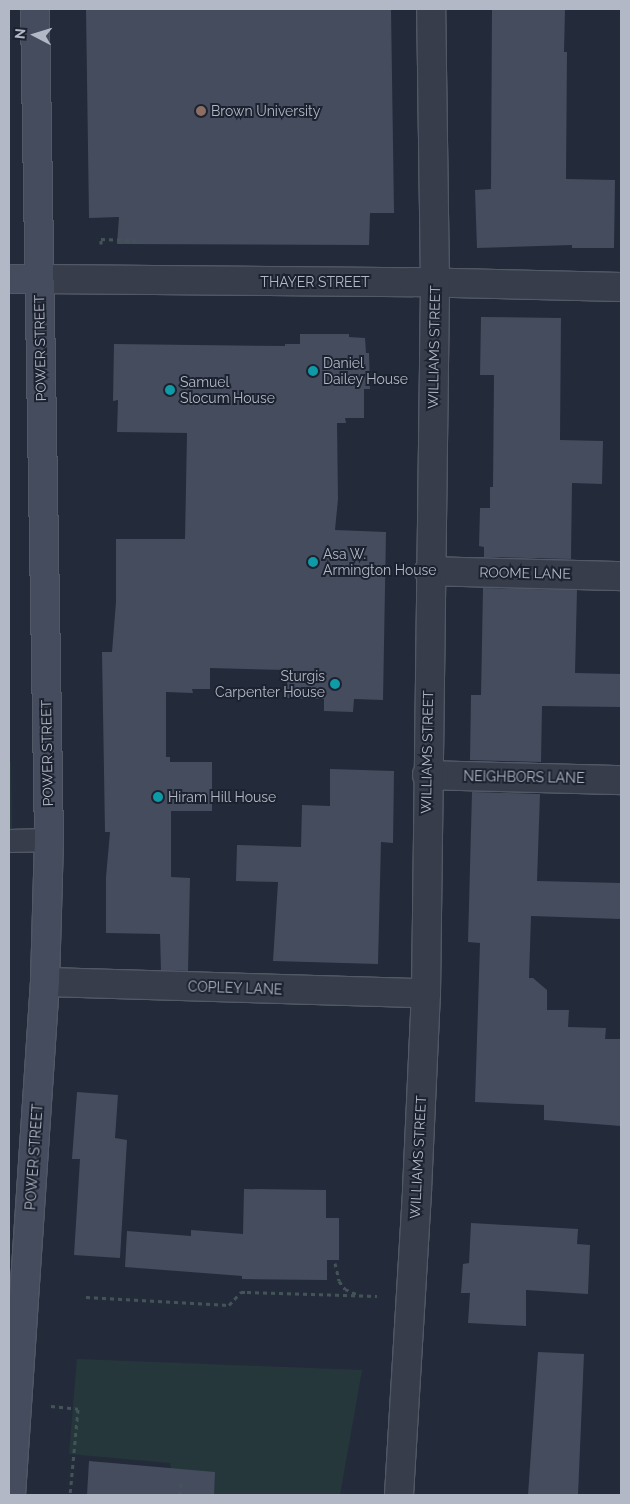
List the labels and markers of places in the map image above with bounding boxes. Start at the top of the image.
place label: Brown University [211,103,320,119]
marker: Brown University [195,105,207,117]
place label: Daniel Dailey House [323,355,408,388]
marker: Daniel Dailey House [307,365,319,377]
place label: Samuel Slocum House [180,374,275,407]
marker: Samuel Slocum House [164,384,176,396]
place label: Asa W. Armington House [323,546,437,578]
marker: Asa W. Armington House [307,556,319,568]
place label: Sturgis Carpenter House [215,668,325,700]
marker: Sturgis Carpenter House [329,678,341,690]
place label: Hiram Hill House [168,789,277,805]
marker: Hiram Hill House [152,791,164,803]

